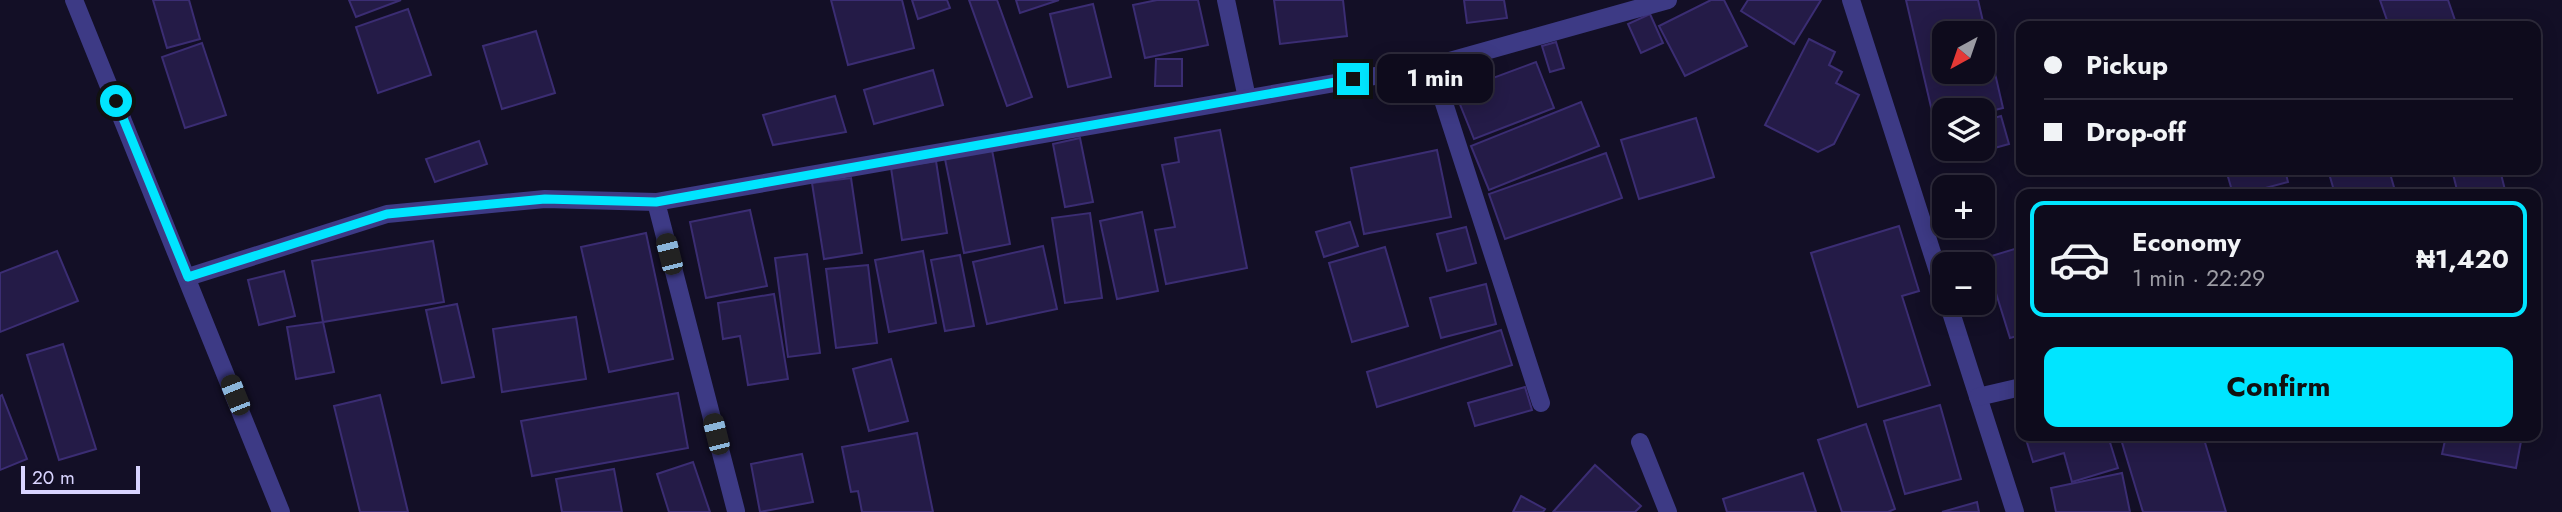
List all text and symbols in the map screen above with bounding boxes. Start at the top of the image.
north arrow [1932,21,1995,84]
map controls [1932,21,1995,315]
text: Pickup [2086,46,2168,84]
callout: 1 min [1378,55,1493,104]
text: 1 min [1406,61,1464,95]
route end [1337,63,1369,95]
route start [100,85,132,117]
button: layers [1932,98,1995,161]
text: Drop-off [2086,113,2186,151]
button: + [1932,175,1995,238]
text: Economy [2132,223,2241,261]
icon: car [2048,228,2111,291]
car [654,231,685,277]
text: ₦1,420 [2416,240,2509,278]
button: − [1932,252,1995,315]
text: 1 min · 22:29 [2132,261,2265,295]
button: Confirm [2044,347,2513,427]
car [218,372,253,418]
car [701,411,732,457]
scale bar [21,463,140,495]
text: 20 m [32,464,75,491]

